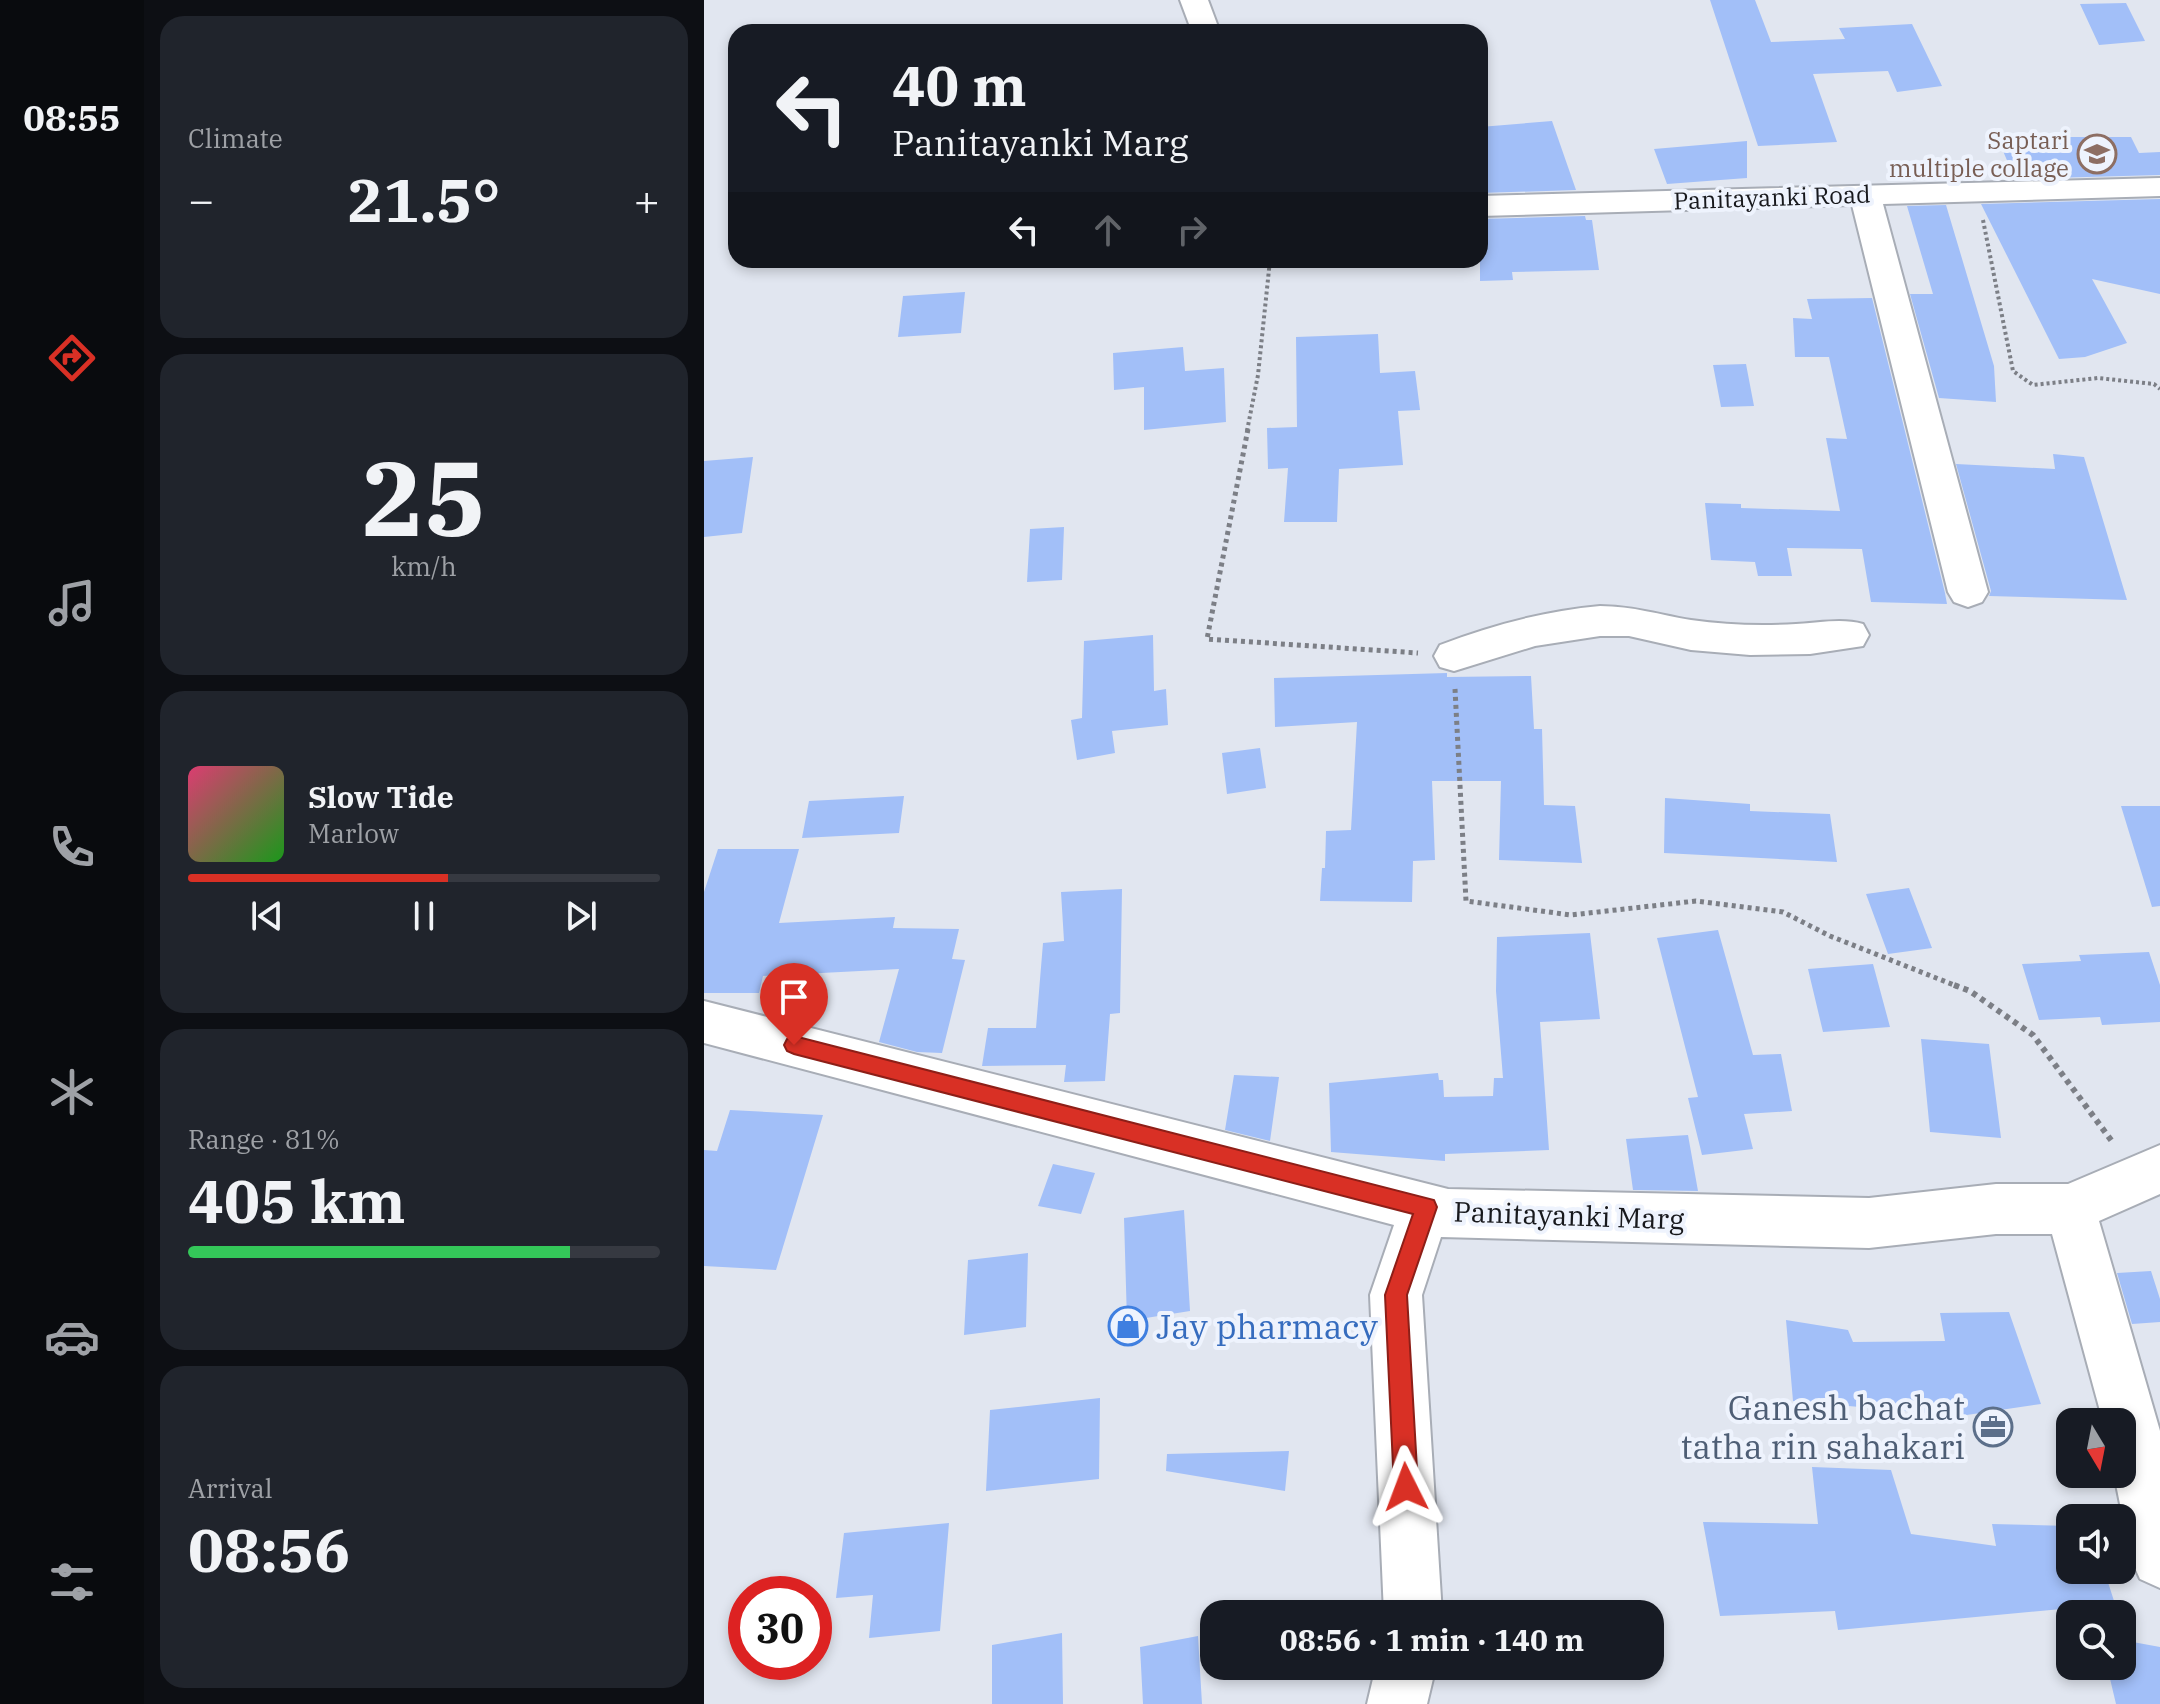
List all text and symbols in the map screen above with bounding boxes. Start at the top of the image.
text: 40 m [892,49,1027,121]
icon: left [760,56,864,160]
text: 08:55 [23,94,121,141]
text: Panitayanki Marg [892,119,1189,166]
text: Climate [188,121,283,155]
place label: Saptari multiple collage [1889,124,2069,184]
school or university icon: Saptari multiple collage [2076,133,2118,175]
text: 21.5° [347,160,501,239]
text: − [188,171,214,228]
text: + [634,171,660,228]
street label: Panitayanki Road [1673,178,1871,216]
icon: left [1002,208,1046,252]
icon: ahead [1086,208,1130,252]
icon: right [1170,208,1214,252]
icon: directions [44,330,100,386]
text: 25 [362,429,486,565]
text: km/h [391,549,457,583]
icon: music [44,575,100,631]
text: Slow Tide [308,777,454,816]
text: Marlow [308,816,399,850]
icon: phone [44,819,100,875]
icon: previous [245,894,289,938]
icon: pause [402,894,446,938]
icon: next [559,894,603,938]
pin [760,963,828,1045]
icon: arrive [772,975,816,1019]
icon: climate [44,1064,100,1120]
text: Range · 81% [188,1122,340,1156]
text: 405 km [188,1161,406,1240]
street label: Panitayanki Marg [1453,1192,1685,1238]
place label: Jay pharmacy [1156,1304,1379,1348]
shop icon: Jay pharmacy [1107,1305,1149,1347]
icon: car [44,1309,100,1365]
place label: Ganesh bachat tatha rin sahakari [1681,1385,1965,1468]
office icon: Ganesh bachat tatha rin sahakari [1972,1406,2014,1448]
north arrow [2056,1408,2136,1488]
map controls [2056,1408,2136,1680]
position arrow [1364,1445,1448,1529]
text: Arrival [188,1471,273,1505]
button: sound [2056,1504,2136,1584]
text: 08:56 [188,1510,350,1589]
icon: filters [44,1554,100,1610]
speed limit sign: 30 [728,1576,832,1680]
button: search [2056,1600,2136,1680]
text: 08:56 · 1 min · 140 m [1280,1620,1584,1659]

